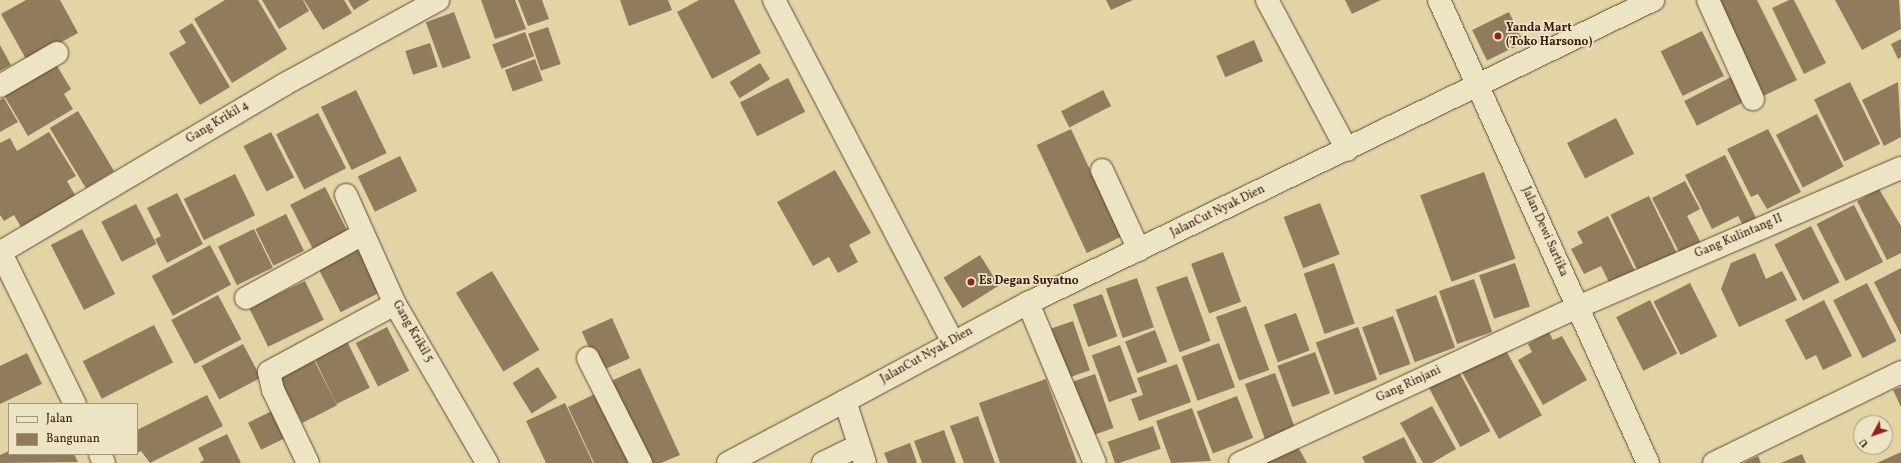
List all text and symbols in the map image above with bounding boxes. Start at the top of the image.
place label: Yanda Mart (Toko Harsono) [1506,22,1592,50]
marker: Yanda Mart (Toko Harsono) [1493,31,1503,41]
street label: Gang Krikil 4 [184,99,252,147]
street label: JalanCut Nyak Dien [1168,183,1268,241]
street label: Jalan Dewi Sartika [1518,185,1570,279]
street label: Gang Kulintang II [1693,212,1785,262]
place label: Es Degan Suyatno [979,275,1079,289]
marker: Es Degan Suyatno [966,277,976,287]
street label: Gang Krikil 5 [388,298,436,366]
street label: JalanCut Nyak Dien [878,325,976,387]
street label: Gang Rinjani [1374,364,1444,406]
legend [8,403,138,455]
text: Jalan [46,411,73,427]
north arrow [1853,415,1893,455]
text: Bangunan [46,431,100,447]
text: U [1856,435,1872,450]

